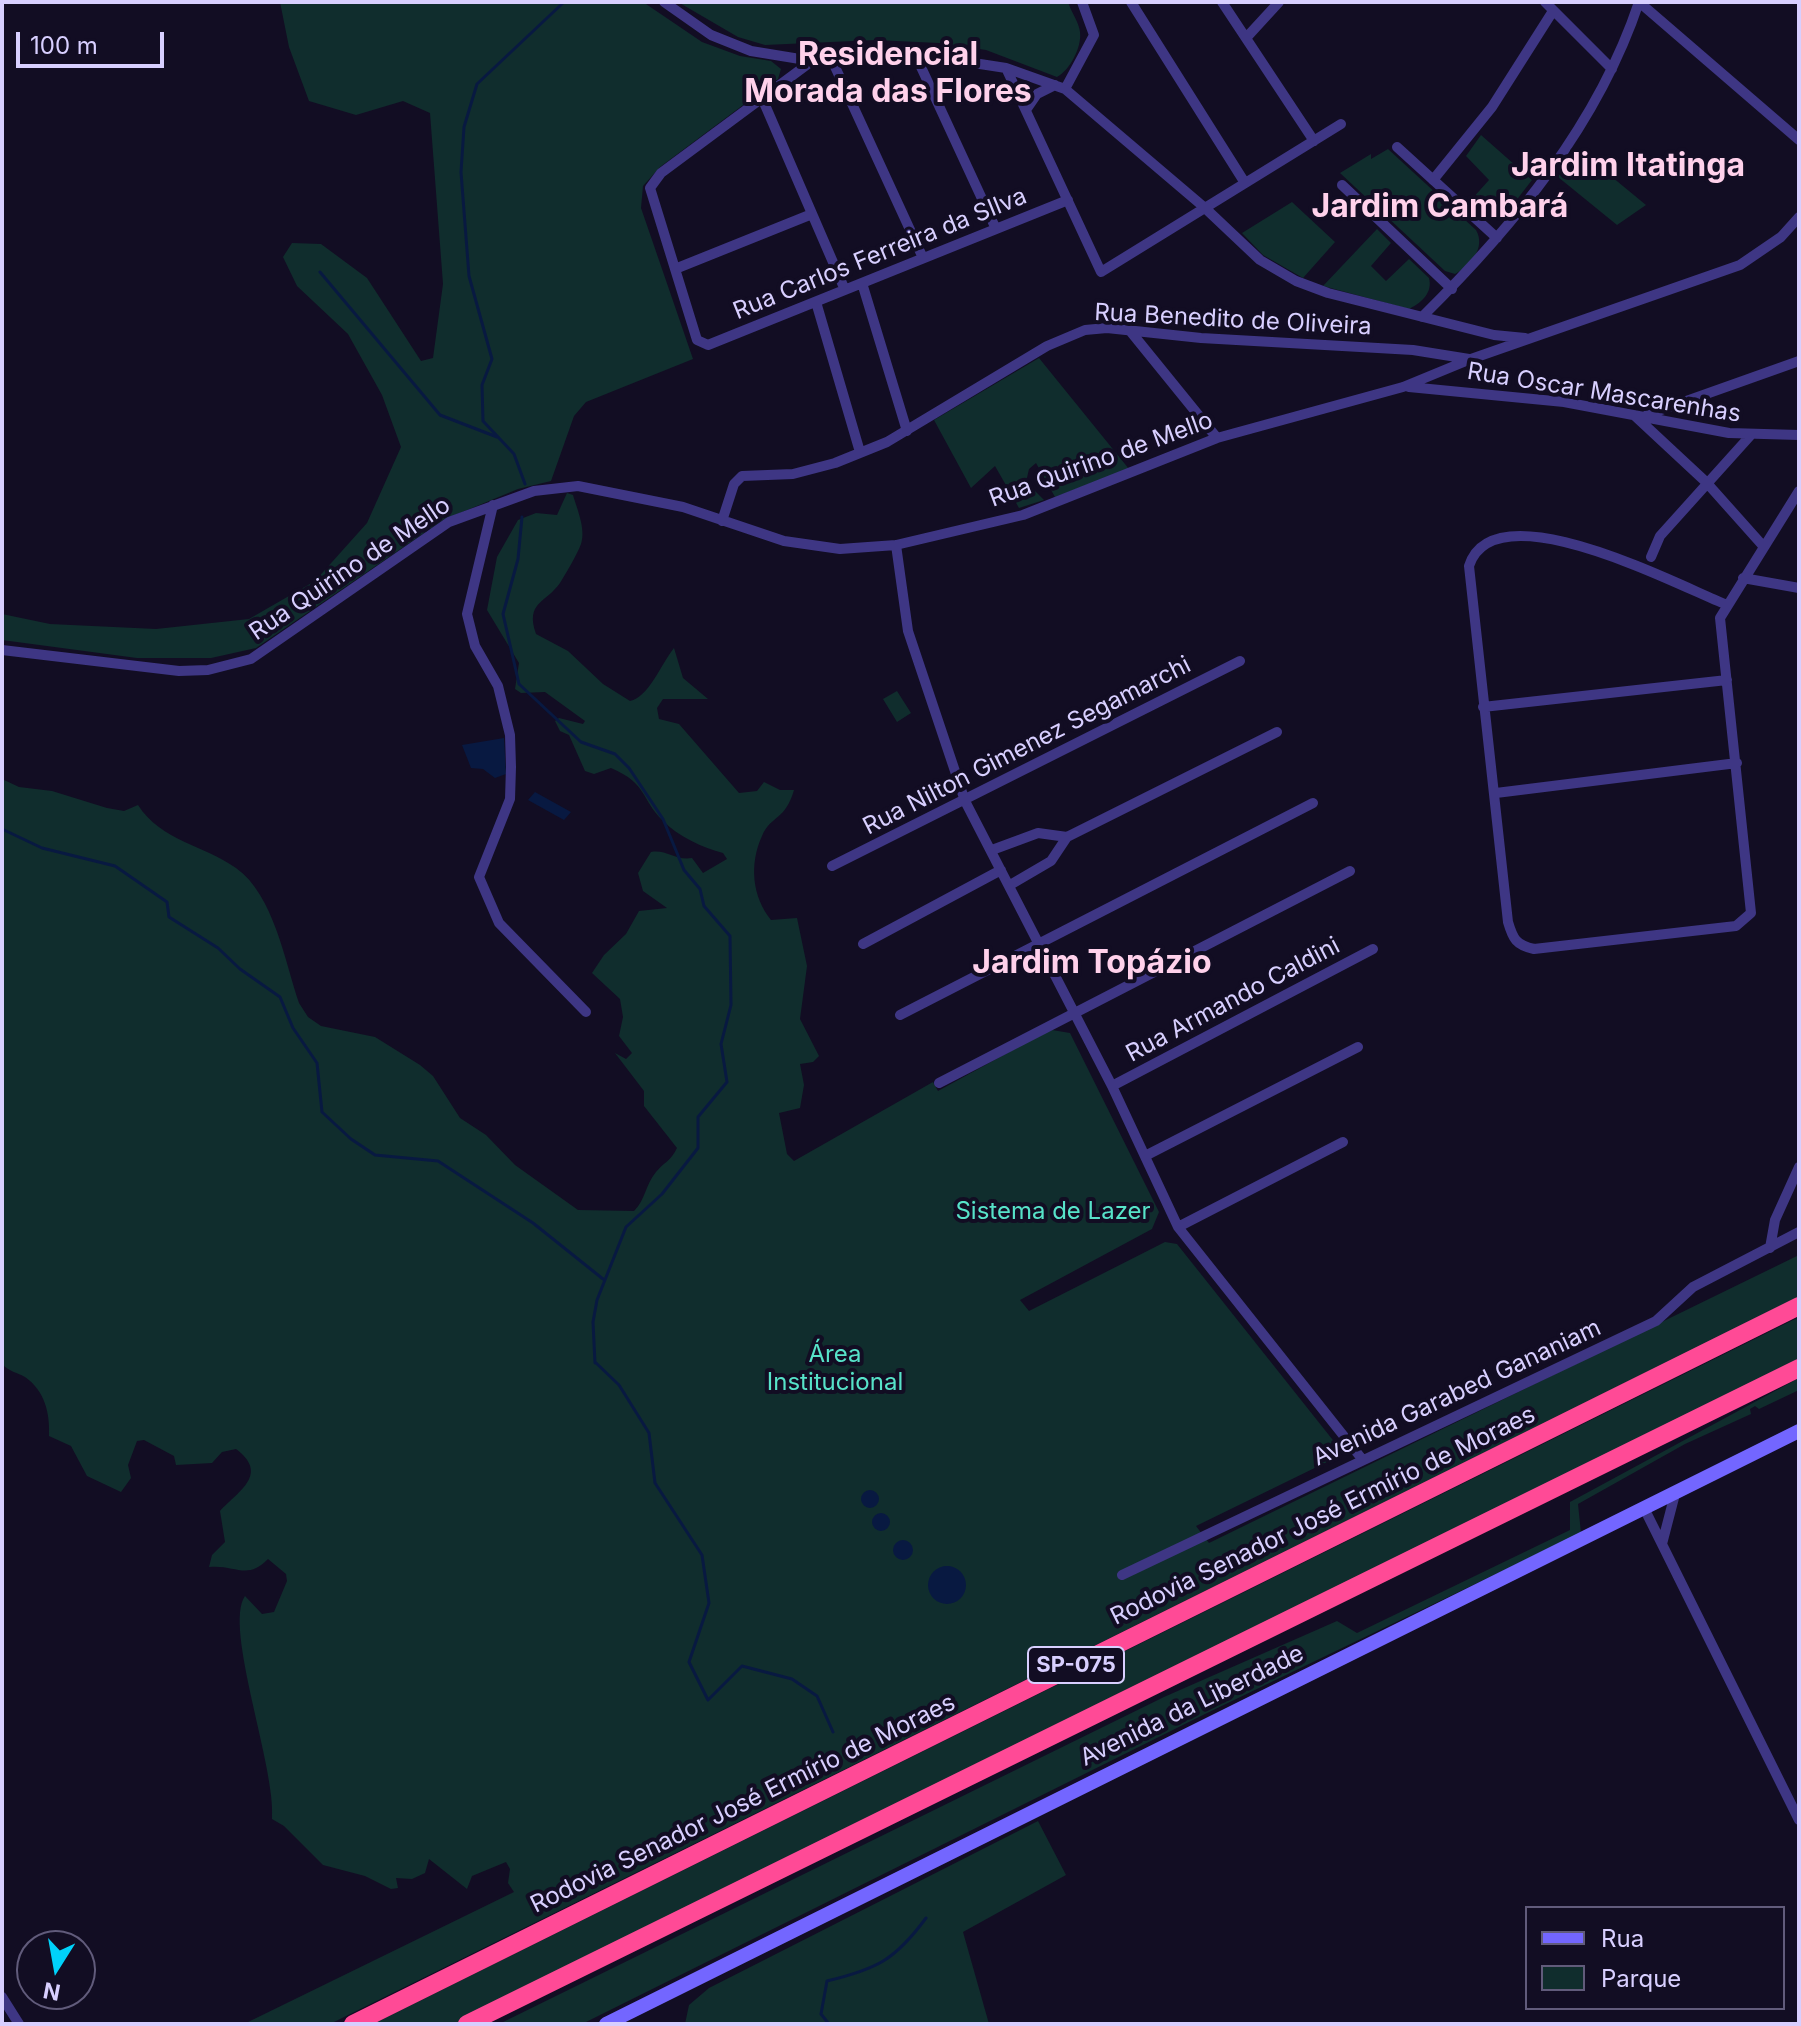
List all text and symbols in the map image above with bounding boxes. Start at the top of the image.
scale bar [20,16,168,66]
text: 100 m [30,31,98,60]
district label: Residencial Morada das Flores [744,36,1032,111]
district label: Jardim Itatinga [1511,147,1745,185]
street label: Rua Carlos Ferreira da SIlva [729,182,1031,326]
district label: Jardim Cambará [1312,188,1568,226]
street label: Rua Benedito de Oliveira [1094,298,1372,342]
street label: Rua Oscar Mascarenhas [1465,357,1743,429]
street label: Rua Quirino de Mello [985,406,1217,514]
street label: Rua Quirino de Mello [244,491,456,647]
street label: Rua Nilton Gimenez Segamarchi [858,651,1196,841]
street label: Rua Armando Caldini [1121,931,1345,1069]
district label: Jardim Topázio [972,944,1212,982]
park label: Sistema de Lazer [955,1198,1151,1226]
street label: Avenida Garabed Gananiam [1308,1314,1606,1472]
park label: Área Institucional [767,1341,903,1397]
street label: Rodovia Senador José Ermírio de Moraes [1106,1400,1540,1632]
street label: Avenida da Liberdade [1075,1639,1309,1773]
road number: SP-075 [1028,1647,1124,1683]
street label: Rodovia Senador José Ermírio de Moraes [526,1688,960,1920]
legend [1525,1906,1785,2010]
text: Rua [1601,1924,1644,1953]
north arrow [16,1930,96,2010]
text: Parque [1601,1964,1681,1993]
text: N [41,1977,63,2006]

